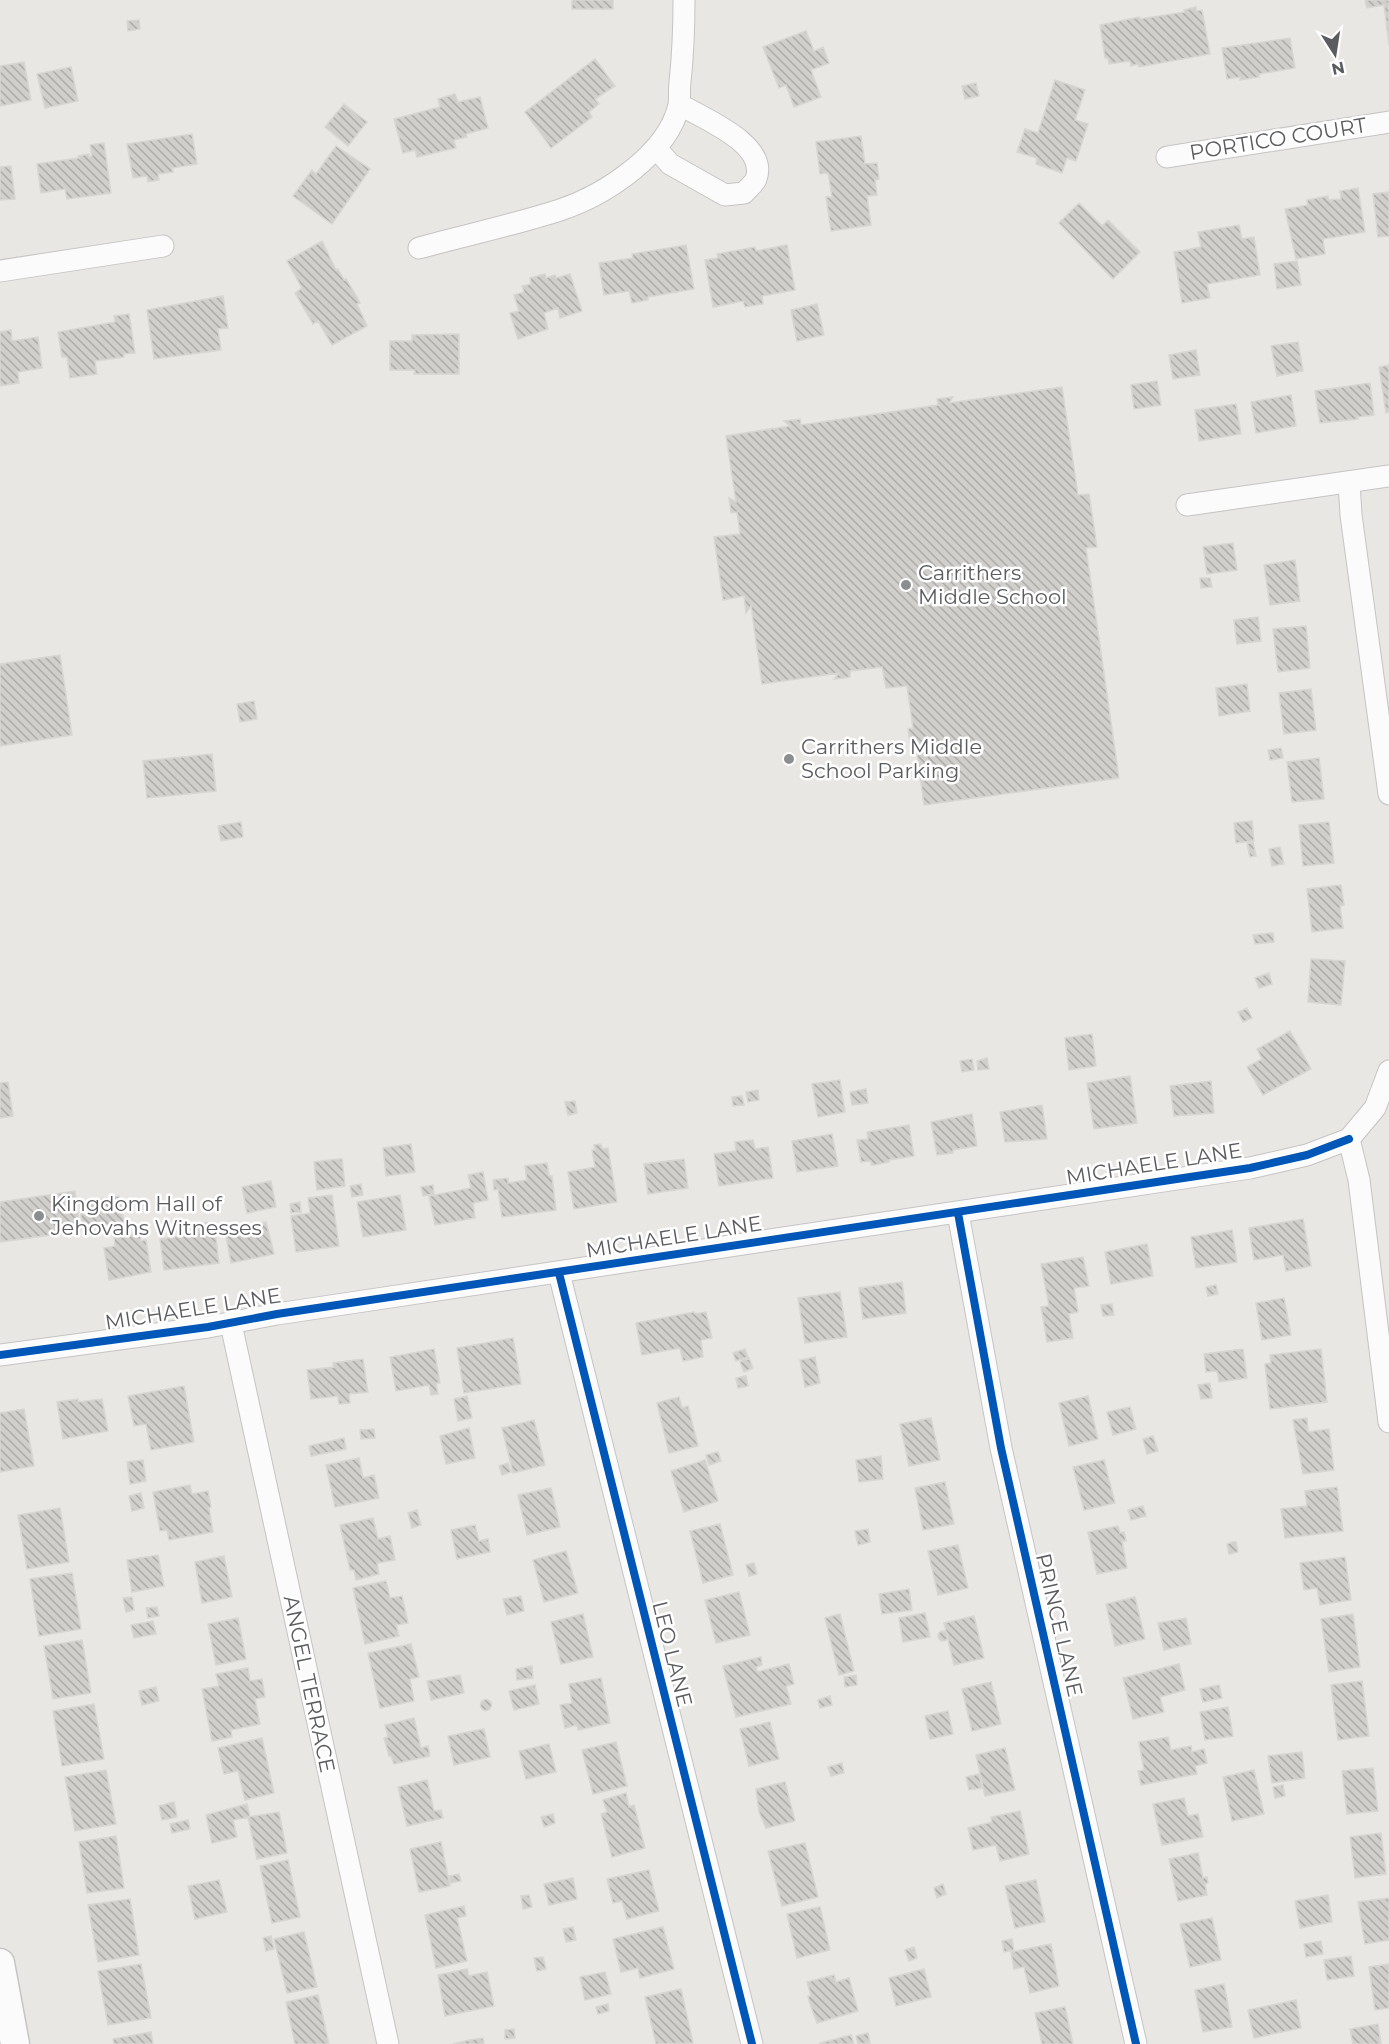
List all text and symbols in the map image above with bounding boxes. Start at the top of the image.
north arrow [1305,24,1365,84]
text: N [1330,58,1346,79]
street label: PORTICO COURT [1188,112,1368,165]
place label: Carrithers Middle School [918,560,1067,609]
marker: Carrithers Middle School [899,578,913,592]
place label: Carrithers Middle School Parking [801,734,982,783]
marker: Carrithers Middle School Parking [782,752,796,766]
street label: MICHAELE LANE [1064,1137,1244,1190]
place label: Kingdom Hall of Jehovahs Witnesses [50,1191,262,1240]
marker: Kingdom Hall of Jehovahs Witnesses [32,1209,46,1223]
street label: MICHAELE LANE [584,1210,764,1263]
street label: MICHAELE LANE [103,1282,283,1335]
street label: PRINCE LANE [1031,1551,1088,1699]
street label: ANGEL TERRACE [278,1593,340,1775]
street label: LEO LANE [647,1598,698,1709]

